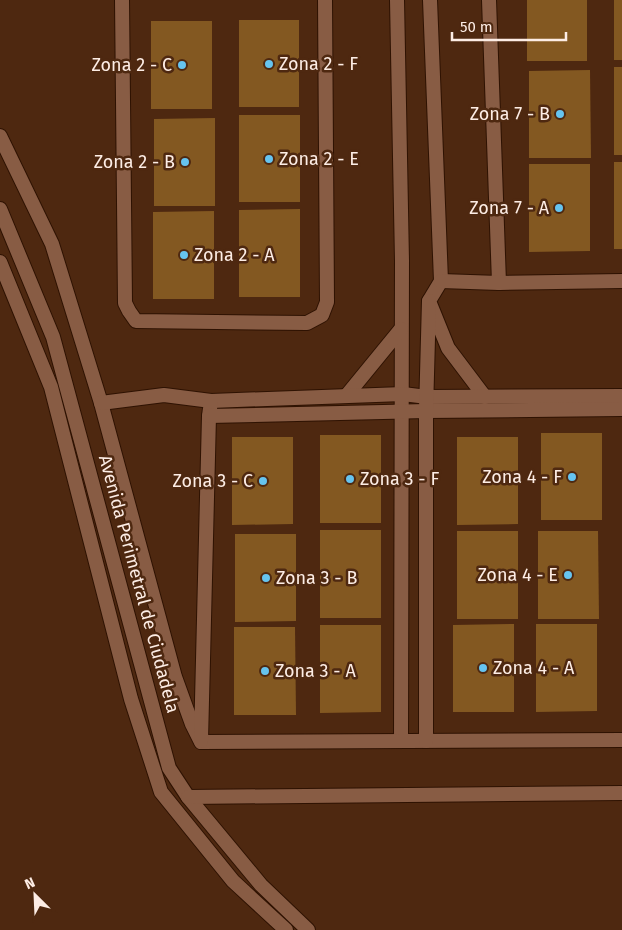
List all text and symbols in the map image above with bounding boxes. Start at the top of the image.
scale bar [452,10,566,42]
text: 50 m [460,18,493,36]
place label: Zona 2 - F [279,53,358,75]
place label: Zona 2 - C [92,54,172,76]
marker: Zona 2 - F [263,58,275,70]
marker: Zona 2 - C [176,59,188,71]
place label: Zona 7 - B [470,103,550,125]
marker: Zona 7 - B [554,108,566,120]
place label: Zona 2 - E [279,148,359,170]
place label: Zona 2 - B [94,151,175,173]
marker: Zona 2 - E [263,153,275,165]
marker: Zona 2 - B [179,156,191,168]
place label: Zona 7 - A [469,197,550,219]
marker: Zona 7 - A [553,202,565,214]
place label: Zona 2 - A [194,244,275,266]
marker: Zona 2 - A [178,249,190,261]
street label: Avenida Perimetral de Ciudadela [94,452,184,716]
place label: Zona 4 - F [482,466,562,488]
place label: Zona 3 - F [360,468,439,490]
place label: Zona 3 - C [173,470,253,492]
marker: Zona 4 - F [566,471,578,483]
marker: Zona 3 - F [344,473,356,485]
marker: Zona 3 - C [257,475,269,487]
place label: Zona 4 - E [477,564,558,586]
place label: Zona 3 - B [276,567,357,589]
marker: Zona 4 - E [562,569,574,581]
marker: Zona 3 - B [260,572,272,584]
place label: Zona 4 - A [493,657,575,679]
place label: Zona 3 - A [275,660,356,682]
marker: Zona 4 - A [477,662,489,674]
marker: Zona 3 - A [259,665,271,677]
north arrow [10,870,60,920]
text: N [22,874,38,893]

